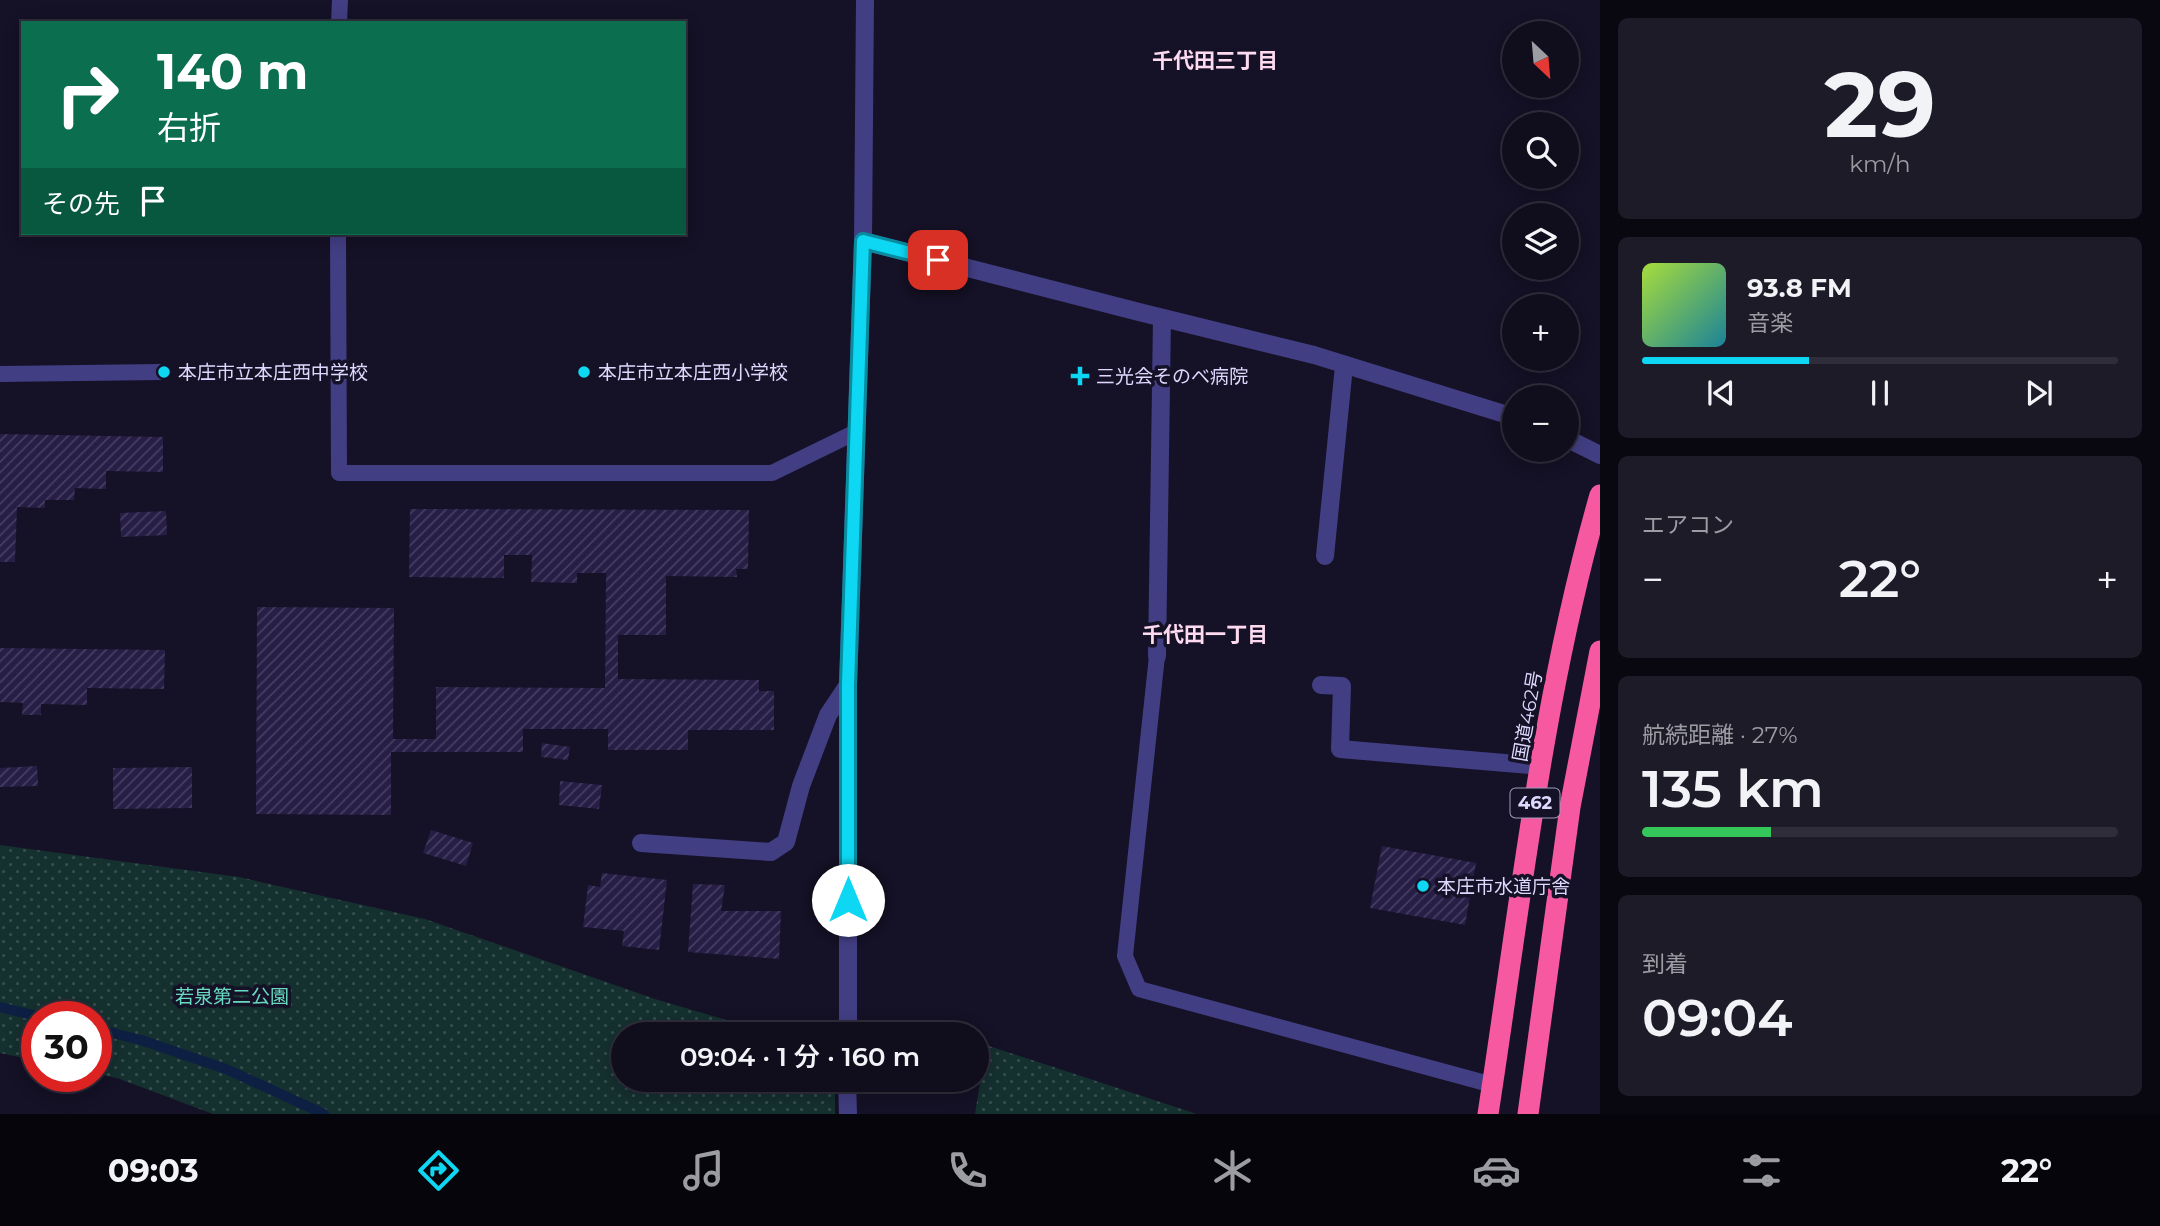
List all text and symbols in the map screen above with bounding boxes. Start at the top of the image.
north arrow [1502,21,1578,98]
map controls [1502,21,1579,462]
text: 140 m [157,42,309,101]
district label: 千代田三丁目 [1152,48,1278,73]
icon: right [42,49,133,140]
text: 29 [1824,49,1936,160]
text: 右折 [157,108,221,147]
button: search [1502,112,1579,189]
text: km/h [1849,150,1911,178]
icon: arrive [134,182,172,220]
text: その先 [42,188,120,220]
button: layers [1502,203,1579,280]
pin [908,230,968,290]
icon: arrive [919,241,957,279]
text: 93.8 FM [1747,272,1852,304]
button: + [1502,294,1579,371]
text: 音楽 [1747,309,1793,337]
place label: 本庄市立本庄西中学校 [178,361,368,384]
place label: 本庄市立本庄西小学校 [598,361,788,384]
marker: 本庄市立本庄西中学校 [156,364,172,380]
marker: 本庄市立本庄西小学校 [576,364,592,380]
place label: 三光会そのべ病院 [1096,365,1248,388]
marker: 三光会そのべ病院 [1070,366,1090,386]
icon: previous [1702,374,1740,412]
icon: pause [1861,374,1899,412]
icon: next [2020,374,2058,412]
button: − [1502,385,1579,462]
text: エアコン [1642,511,1734,539]
text: 22° [1839,547,1921,610]
text: − [1642,556,1664,603]
text: + [2096,556,2118,603]
district label: 千代田一丁目 [1142,622,1268,647]
street label: 国道462号 [1508,669,1547,763]
text: 航続距離 · 27% [1642,721,1797,749]
text: 135 km [1642,757,1824,820]
road number: 462 [1510,788,1560,818]
position arrow [811,863,885,937]
place label: 本庄市水道庁舎 [1437,875,1570,898]
marker: 本庄市水道庁舎 [1415,878,1431,894]
text: 到着 [1642,950,1688,978]
park label: 若泉第二公園 [175,985,289,1008]
text: 09:04 [1642,986,1793,1049]
speed limit sign: 30 [21,1001,112,1092]
text: 09:04 · 1 分 · 160 m [680,1041,920,1073]
icon: directions [414,1146,463,1195]
icon: music [679,1146,728,1195]
icon: phone [943,1146,992,1195]
icon: climate [1208,1146,1257,1195]
icon: car [1472,1146,1521,1195]
icon: filters [1737,1146,1786,1195]
text: 09:03 [108,1151,199,1190]
text: 22° [2001,1151,2052,1190]

